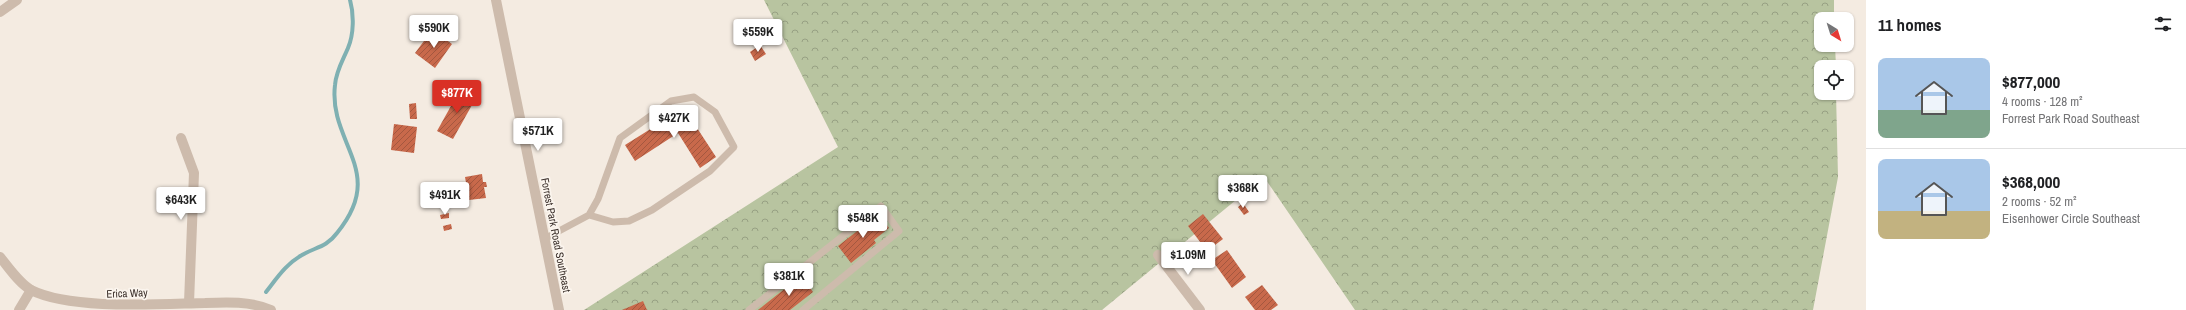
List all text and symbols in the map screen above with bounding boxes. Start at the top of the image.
north arrow [1814,12,1854,52]
map controls [1814,12,1854,100]
text: 11 homes [1878,13,1942,36]
icon: filters [2152,13,2174,35]
pin: $590K [406,15,462,49]
text: $590K [418,19,450,36]
pin: $559K [730,19,786,53]
text: $559K [742,23,774,40]
button: locate [1814,60,1854,100]
text: $877,000 [2002,70,2060,93]
icon: home [1910,74,1958,122]
pin: $877K [429,80,485,114]
text: $877K [441,84,473,101]
text: 4 rooms · 128 m² [2002,93,2083,110]
pin: $427K [646,105,702,139]
text: $427K [658,109,690,126]
text: Forrest Park Road Southeast [2002,110,2140,127]
pin: $571K [510,118,566,152]
text: $571K [522,122,554,139]
text: $368,000 [2002,170,2060,193]
pin: $368K [1215,175,1271,209]
icon: home [1910,175,1958,223]
street label: Forrest Park Road Southeast [538,177,574,294]
text: $368K [1227,179,1259,196]
pin: $491K [417,182,473,216]
text: $491K [429,186,461,203]
pin: $643K [153,187,209,221]
text: $643K [165,191,197,208]
text: 2 rooms · 52 m² [2002,193,2077,210]
pin: $548K [835,205,891,239]
text: $548K [847,209,879,226]
text: Eisenhower Circle Southeast [2002,210,2140,227]
pin: $1.09M [1155,242,1221,276]
text: $1.09M [1170,246,1206,263]
pin: $381K [761,263,817,297]
text: $381K [773,267,805,284]
street label: Erica Way [106,285,148,301]

